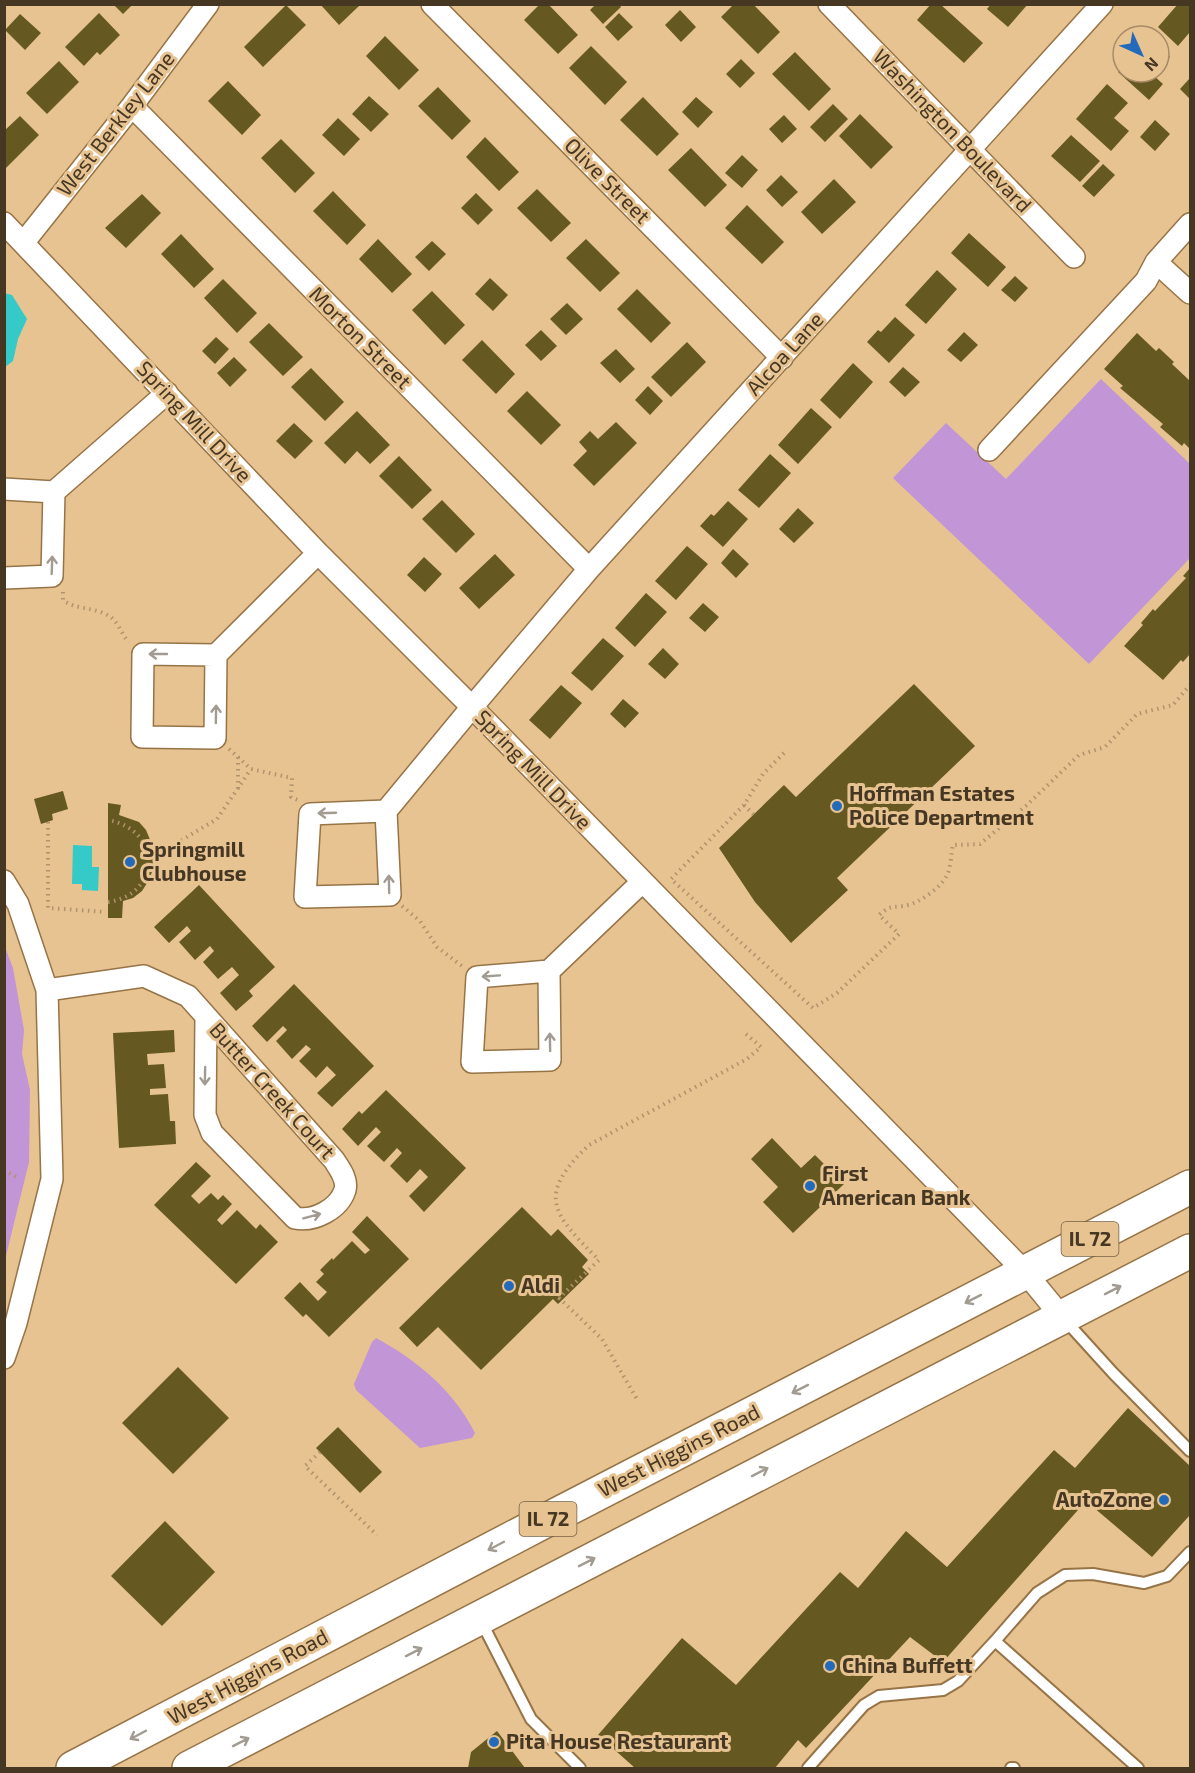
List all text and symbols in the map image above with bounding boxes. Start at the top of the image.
north arrow [1111,24,1171,84]
street label: Washington Boulevard [869,43,1038,217]
street label: West Berkley Lane [51,46,179,200]
text: N [1141,54,1163,76]
street label: Olive Street [560,132,656,228]
street label: Morton Street [305,281,417,393]
street label: Alcoa Lane [740,306,828,400]
street label: Spring Mill Drive [133,355,258,487]
one-way arrow [46,556,58,576]
one-way arrow [148,648,168,660]
one-way arrow [210,704,222,724]
street label: Spring Mill Drive [471,704,597,834]
place label: Hoffman Estates Police Department [849,780,1034,829]
marker: Hoffman Estates Police Department [830,799,844,813]
one-way arrow [318,808,338,819]
place label: Springmill Clubhouse [142,836,247,885]
marker: Springmill Clubhouse [123,855,137,869]
one-way arrow [383,875,395,895]
one-way arrow [482,970,502,981]
street label: Butter Creek Court [205,1017,341,1163]
one-way arrow [544,1033,556,1053]
one-way arrow [199,1065,211,1085]
place label: First American Bank [822,1160,971,1209]
marker: First American Bank [803,1179,817,1193]
one-way arrow [302,1210,321,1222]
road number: IL 72 [1062,1222,1118,1256]
place label: Aldi [521,1272,560,1297]
marker: Aldi [502,1279,516,1293]
one-way arrow [1104,1284,1122,1295]
one-way arrow [964,1294,982,1306]
one-way arrow [791,1384,809,1395]
street label: West Higgins Road [593,1398,763,1501]
one-way arrow [751,1466,769,1477]
place label: AutoZone [1056,1486,1152,1511]
marker: AutoZone [1157,1493,1171,1507]
road number: IL 72 [520,1502,576,1536]
one-way arrow [487,1541,505,1553]
one-way arrow [578,1556,596,1567]
street label: West Higgins Road [163,1623,332,1728]
one-way arrow [405,1646,422,1658]
place label: China Buffett [842,1652,973,1677]
marker: China Buffett [823,1659,837,1673]
place label: Pita House Restaurant [506,1728,729,1753]
one-way arrow [129,1730,147,1741]
one-way arrow [232,1735,250,1747]
marker: Pita House Restaurant [487,1735,501,1749]

